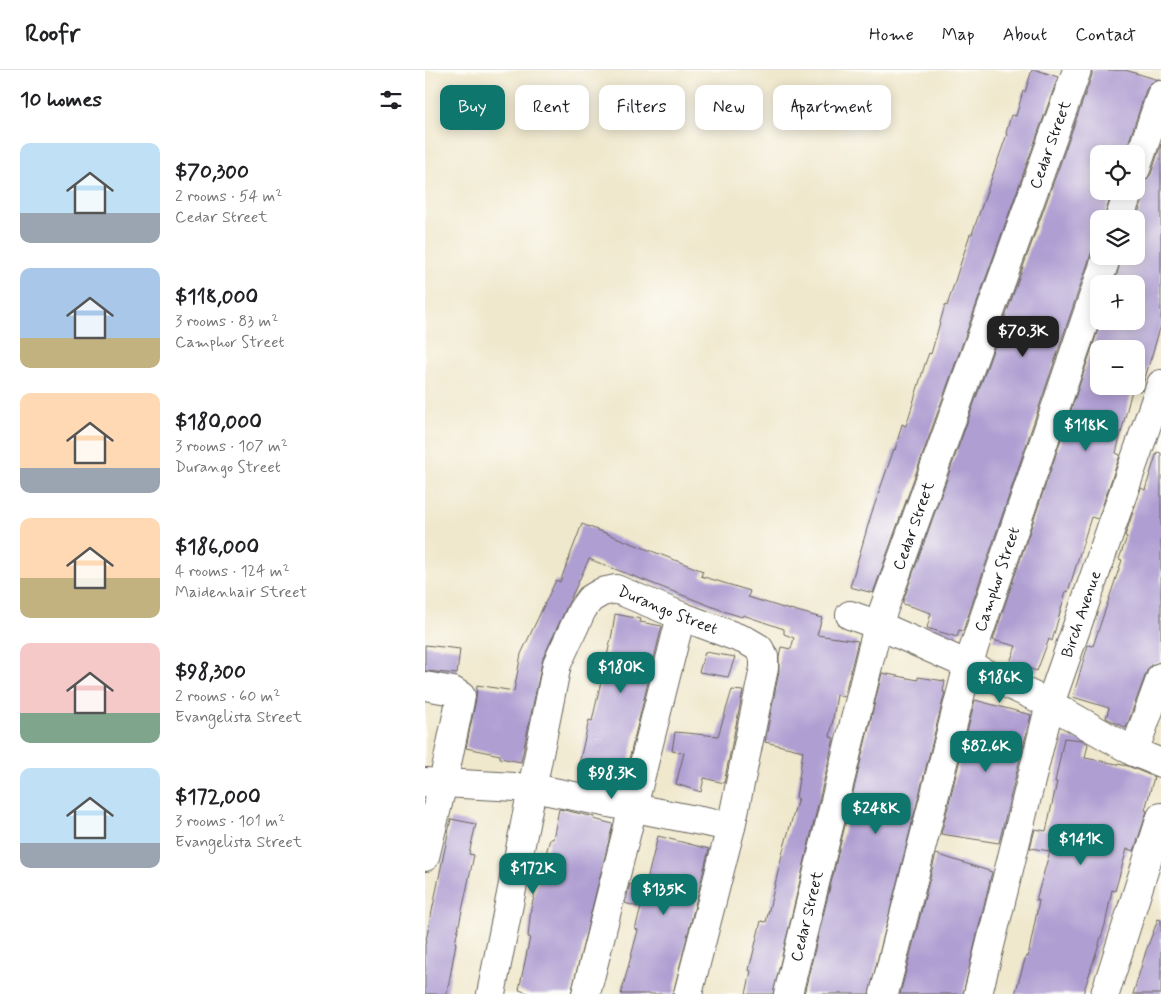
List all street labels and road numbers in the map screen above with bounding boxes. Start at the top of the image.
street label: Cedar Street [1025,97,1076,192]
street label: Cedar Street [888,478,939,573]
street label: Camphor Street [970,524,1025,635]
street label: Birch Avenue [1056,568,1106,660]
street label: Durango Street [615,581,721,640]
street label: Cedar Street [786,868,828,964]

